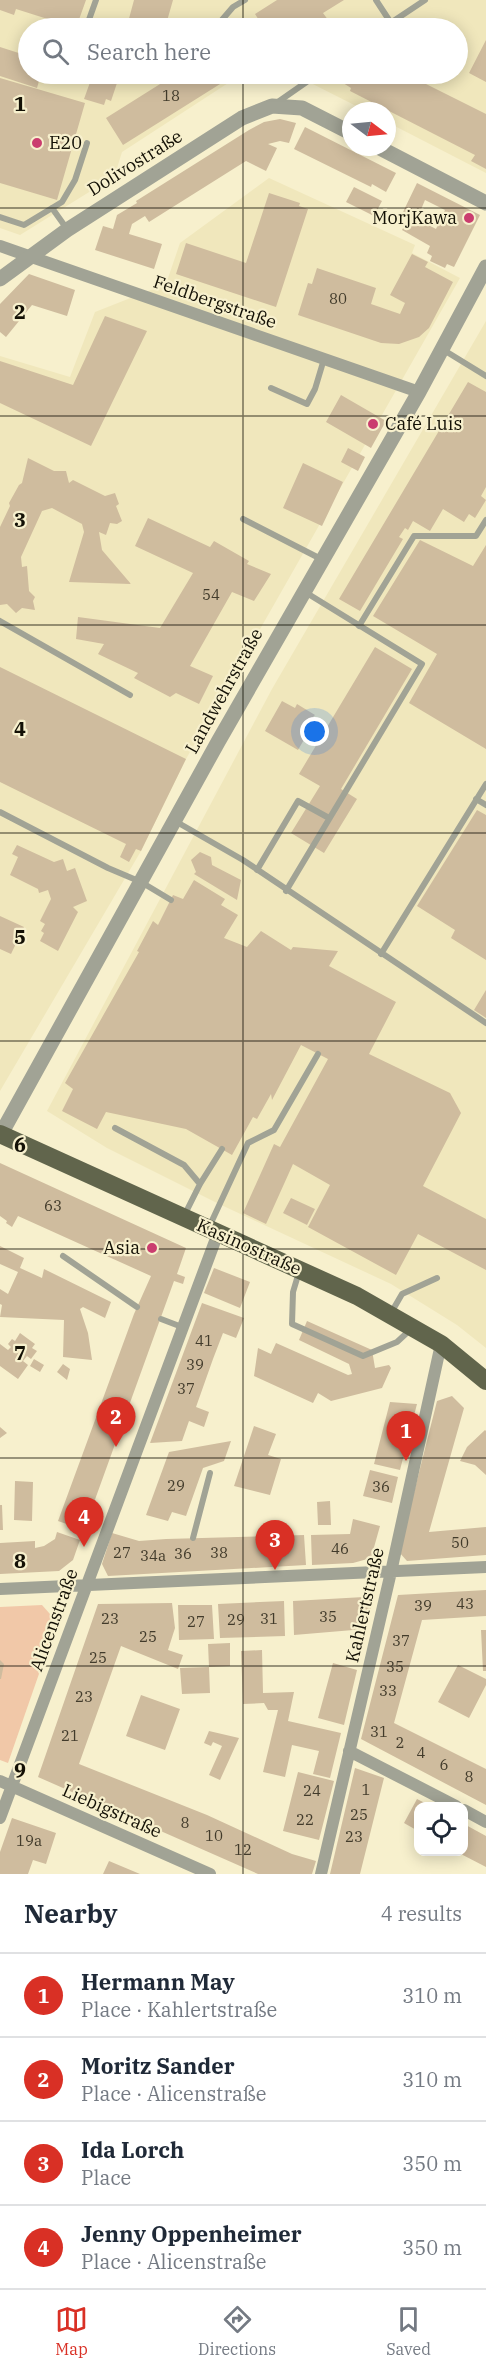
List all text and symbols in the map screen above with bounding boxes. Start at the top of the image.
search box [18,18,468,84]
icon: search [39,35,72,68]
text: Search here [87,37,211,66]
house number: 18 [162,86,180,105]
text: 1 [14,90,26,117]
north arrow [342,102,396,156]
street label: Dolivostraße [83,124,186,201]
place label: E20 [49,131,82,154]
marker: E20 [30,136,44,150]
place label: MorjKawa [372,206,457,229]
marker: MorjKawa [462,211,476,225]
street label: Feldbergstraße [150,270,280,333]
house number: 80 [329,289,347,308]
text: 2 [14,298,26,325]
place label: Café Luis [385,412,462,435]
marker: Café Luis [366,417,380,431]
text: 3 [14,506,26,533]
house number: 54 [202,585,220,604]
street label: Landwehrstraße [180,624,267,757]
text: 4 [14,715,26,742]
your location [300,717,329,746]
text: 5 [14,923,26,950]
text: 6 [14,1131,26,1158]
house number: 63 [44,1196,62,1215]
street label: Kasinostraße [193,1213,305,1280]
place label: Asia [103,1236,140,1259]
marker: Asia [145,1241,159,1255]
house number: 41 [195,1331,213,1350]
text: 7 [14,1339,26,1366]
house number: 39 [186,1355,204,1374]
house number: 37 [177,1379,195,1398]
pin: 2 [96,1398,136,1447]
pin: 1 [386,1412,426,1461]
house number: 29 [167,1476,185,1495]
house number: 36 [372,1477,390,1496]
pin: 4 [64,1498,104,1547]
pin: 3 [256,1520,294,1570]
house number: 50 [451,1533,469,1552]
house number: 46 [331,1539,349,1558]
house number: 27 [113,1543,131,1562]
house number: 38 [210,1543,228,1562]
house number: 36 [174,1544,192,1563]
street label: Kahlertstraße [340,1545,389,1665]
house number: 34a [140,1546,166,1565]
text: 8 [14,1547,26,1574]
street label: Alicenstraße [24,1565,83,1674]
house number: 43 [456,1594,474,1613]
house number: 39 [414,1596,432,1615]
house number: 35 [319,1607,337,1626]
house number: 23 [101,1609,119,1628]
house number: 31 [260,1609,278,1628]
house number: 29 [227,1610,245,1629]
house number: 27 [187,1612,205,1631]
house number: 25 [139,1627,157,1646]
house number: 37 [392,1631,410,1650]
house number: 25 [89,1648,107,1667]
house number: 35 [386,1657,404,1676]
house number: 33 [379,1681,397,1700]
house number: 23 [75,1687,93,1706]
house number: 31 [370,1722,388,1741]
house number: 21 [61,1726,79,1745]
house number: 2 [395,1733,405,1752]
house number: 4 [416,1743,426,1762]
house number: 6 [439,1755,449,1774]
text: 9 [14,1756,26,1783]
house number: 8 [464,1767,474,1786]
street label: Liebigstraße [59,1778,165,1843]
house number: 1 [361,1780,371,1799]
house number: 24 [303,1781,321,1800]
map controls [414,1802,468,1856]
button: locate [414,1802,468,1856]
house number: 25 [350,1805,368,1824]
house number: 22 [296,1810,314,1829]
house number: 8 [180,1813,190,1832]
house number: 10 [205,1826,223,1845]
house number: 23 [345,1827,363,1846]
house number: 19a [16,1831,42,1850]
house number: 12 [234,1840,252,1859]
text: Nearby [24,1896,118,1930]
text: 4 results [381,1900,462,1927]
text: Hermann May [81,1967,235,1996]
text: 1 [38,1982,50,2009]
text: 310 m [402,1982,462,2009]
text: Place · Kahlertstraße [81,1996,277,2023]
text: Moritz Sander [81,2051,235,2080]
text: 2 [38,2066,50,2093]
text: 310 m [402,2066,462,2093]
text: Place · Alicenstraße [81,2080,266,2107]
text: Ida Lorch [81,2135,184,2164]
text: 3 [38,2150,50,2177]
text: 350 m [402,2150,462,2177]
text: Place [81,2164,131,2191]
text: Jenny Oppenheimer [81,2219,302,2248]
text: 4 [38,2234,50,2261]
text: 350 m [402,2234,462,2261]
text: Place · Alicenstraße [81,2248,266,2275]
tab: Map [55,2303,88,2359]
tab: Directions [198,2303,276,2359]
tab: Saved [386,2303,431,2359]

